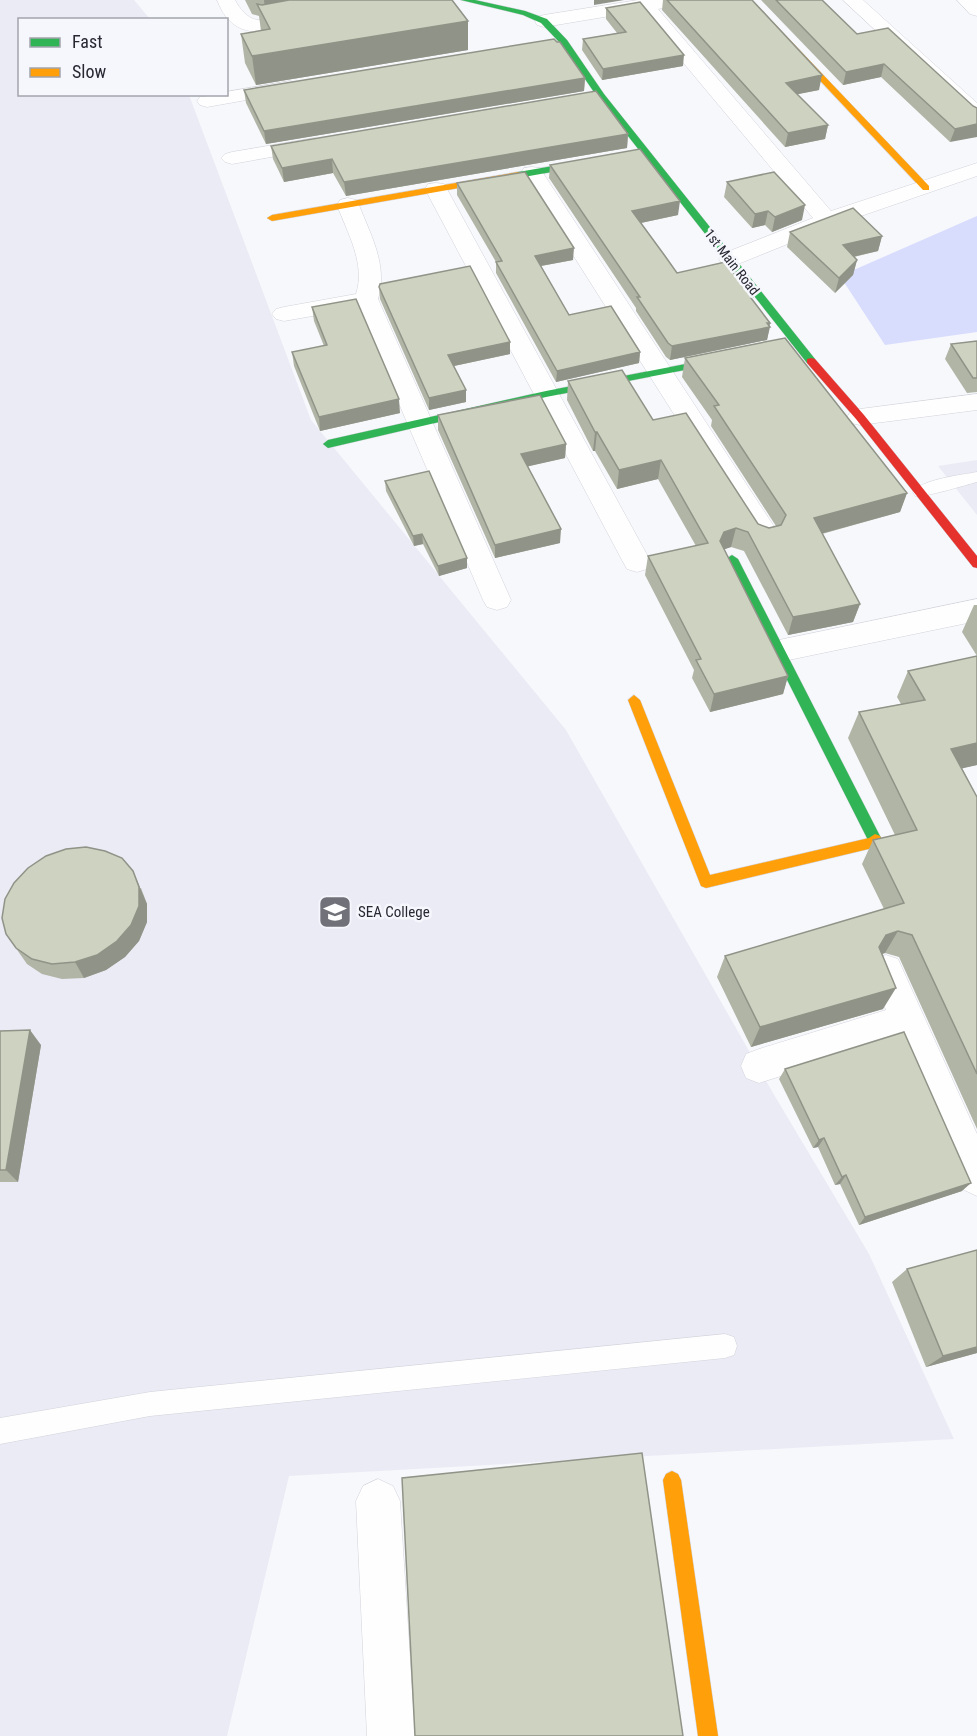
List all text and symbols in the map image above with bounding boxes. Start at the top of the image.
legend [18,18,228,96]
text: Fast [72,31,103,52]
text: Slow [72,61,107,82]
street label: 1st Main Road [701,226,763,298]
school or university icon: SEA College [317,894,353,930]
place label: SEA College [358,903,430,921]

